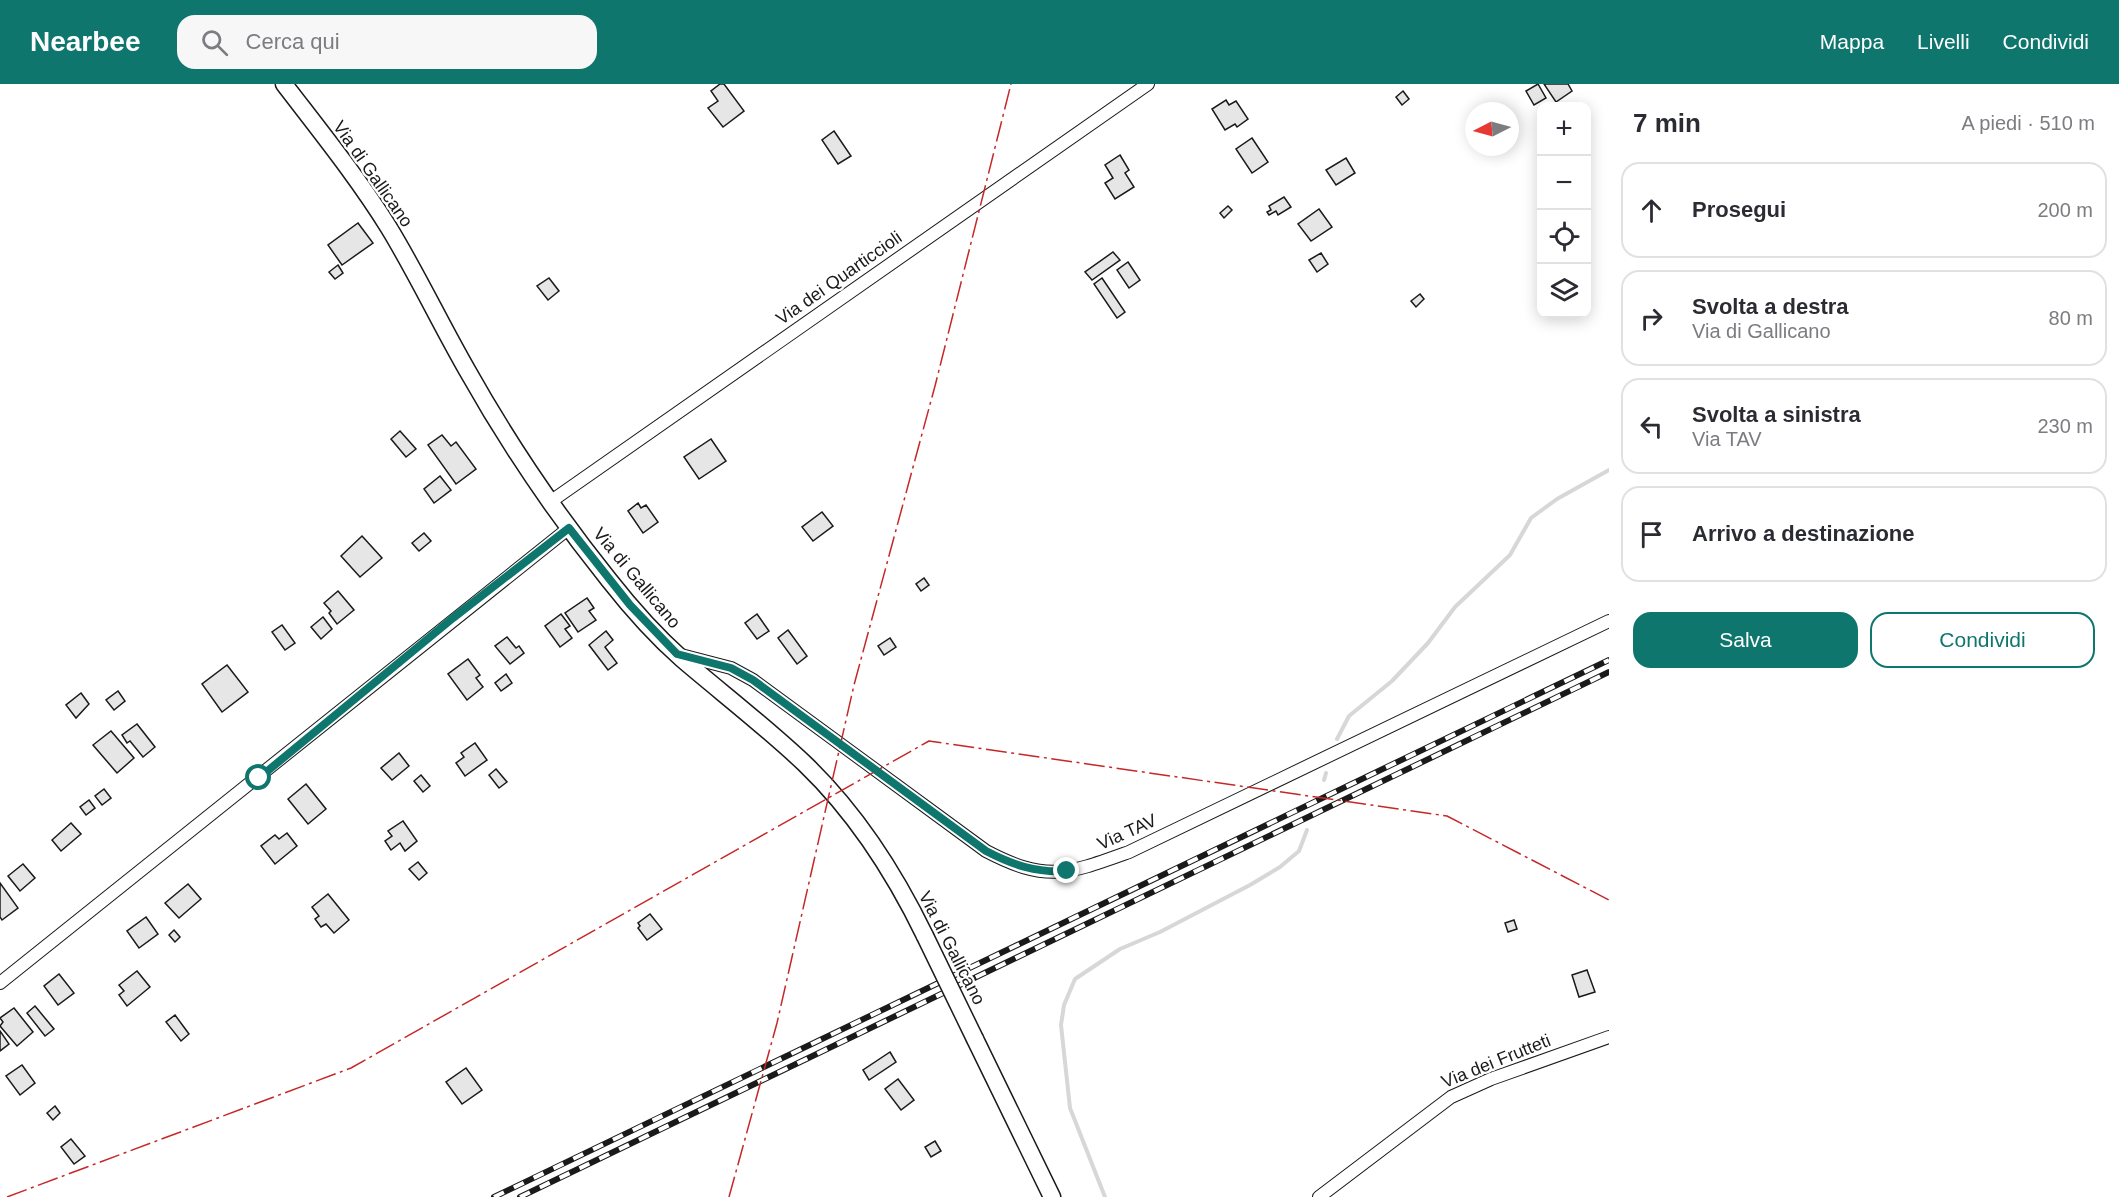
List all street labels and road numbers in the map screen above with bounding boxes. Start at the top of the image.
street label: Via di Gallicano [329,117,417,231]
street label: Via dei Quarticcioli [772,227,906,329]
street label: Via di Gallicano [589,524,685,632]
street label: Via TAV [1094,810,1160,854]
street label: Via di Gallicano [915,888,989,1008]
street label: Via dei Frutteti [1439,1030,1553,1092]

